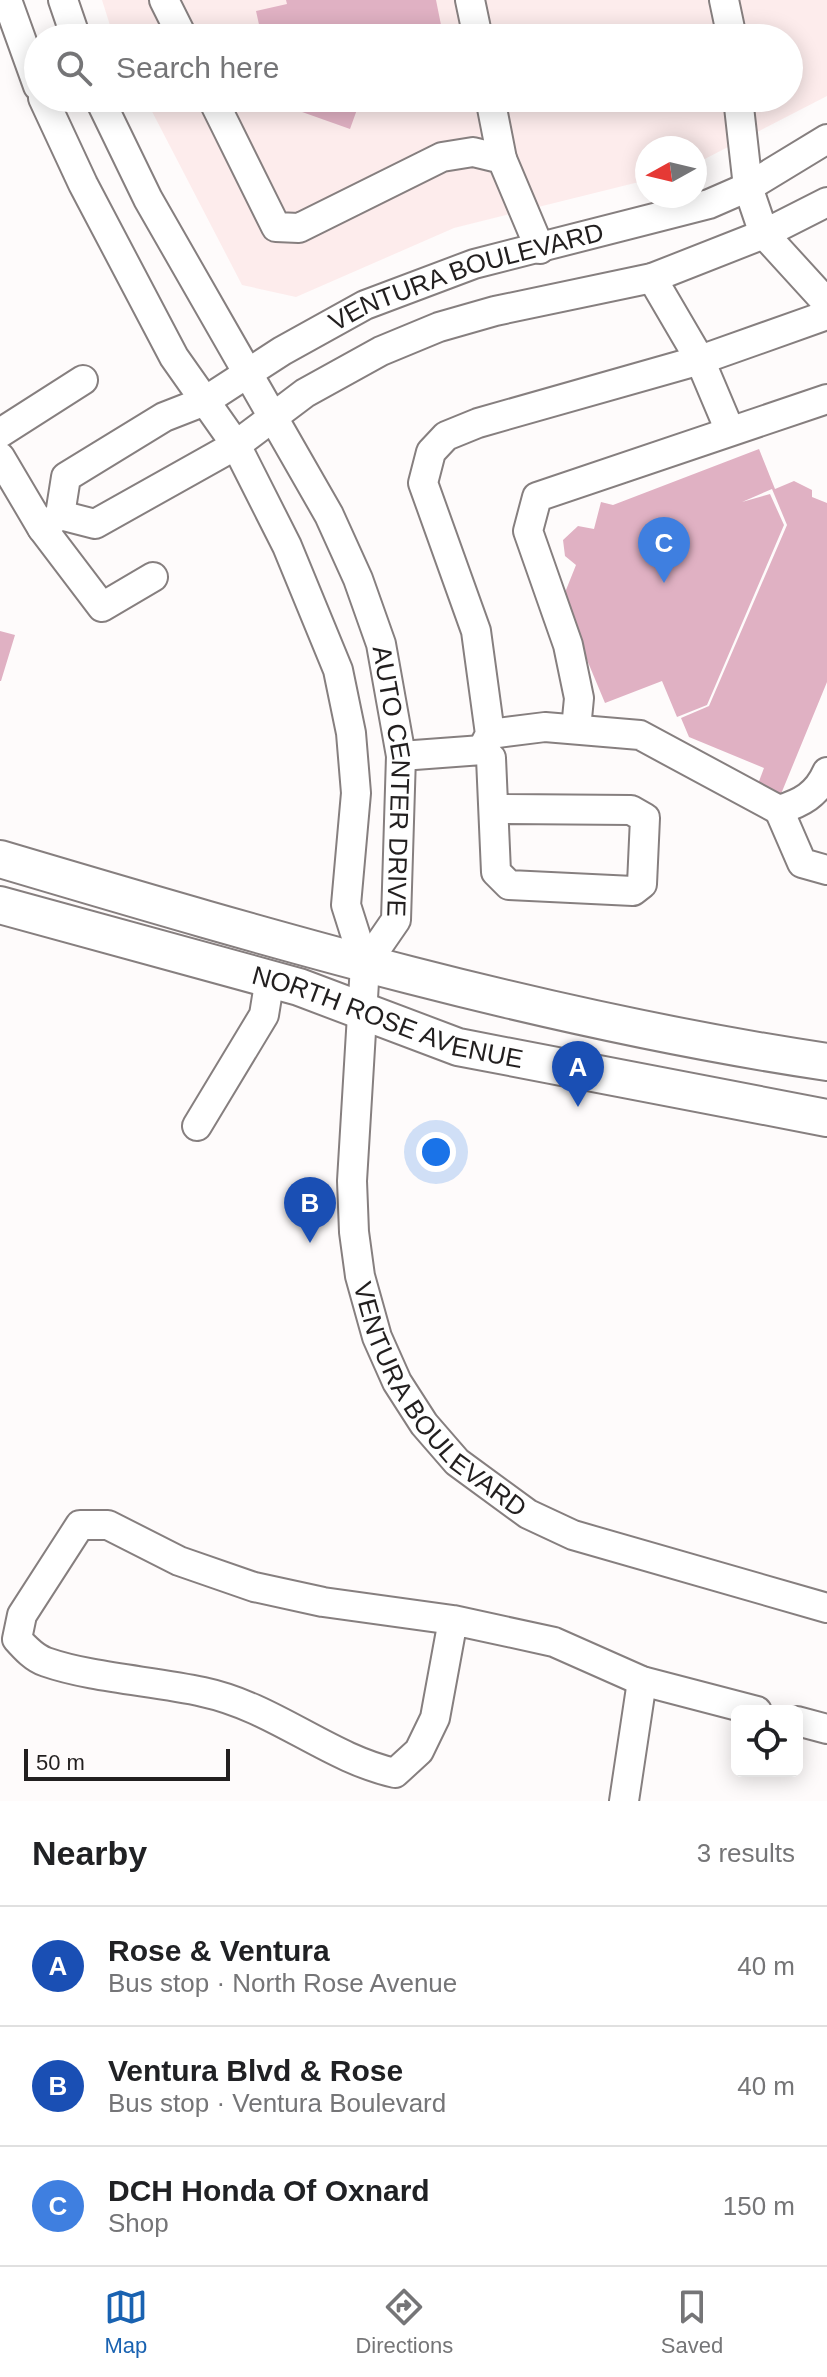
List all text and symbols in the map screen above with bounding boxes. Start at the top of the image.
search box [24,24,803,112]
icon: search [52,46,96,90]
text: Search here [116,51,279,84]
north arrow [635,136,707,208]
street label: VENTURA BOULEVARD [324,217,607,337]
pin: C [638,517,690,583]
street label: AUTO CENTER DRIVE [367,643,416,917]
street label: NORTH ROSE AVENUE [249,960,526,1074]
pin: A [552,1041,604,1107]
your location [416,1132,456,1172]
pin: B [284,1177,336,1243]
street label: VENTURA BOULEVARD [347,1278,532,1523]
map controls [731,1705,803,1777]
button: locate [731,1705,803,1777]
scale bar [24,1745,230,1781]
text: 50 m [36,1750,85,1775]
text: Nearby [32,1834,147,1872]
text: 3 results [697,1838,795,1868]
text: Rose & Ventura [108,1934,330,1967]
text: A [49,1951,67,1981]
text: 40 m [737,1951,795,1981]
text: Bus stop · North Rose Avenue [108,1968,457,1998]
text: Ventura Blvd & Rose [108,2054,403,2087]
text: B [49,2071,67,2101]
text: 40 m [737,2071,795,2101]
text: Bus stop · Ventura Boulevard [108,2088,446,2118]
text: DCH Honda Of Oxnard [108,2174,430,2207]
text: C [49,2191,67,2221]
text: 150 m [723,2191,795,2221]
text: Shop [108,2208,169,2238]
tab: Map [104,2285,148,2359]
tab: Directions [355,2285,453,2359]
tab: Saved [661,2285,723,2359]

